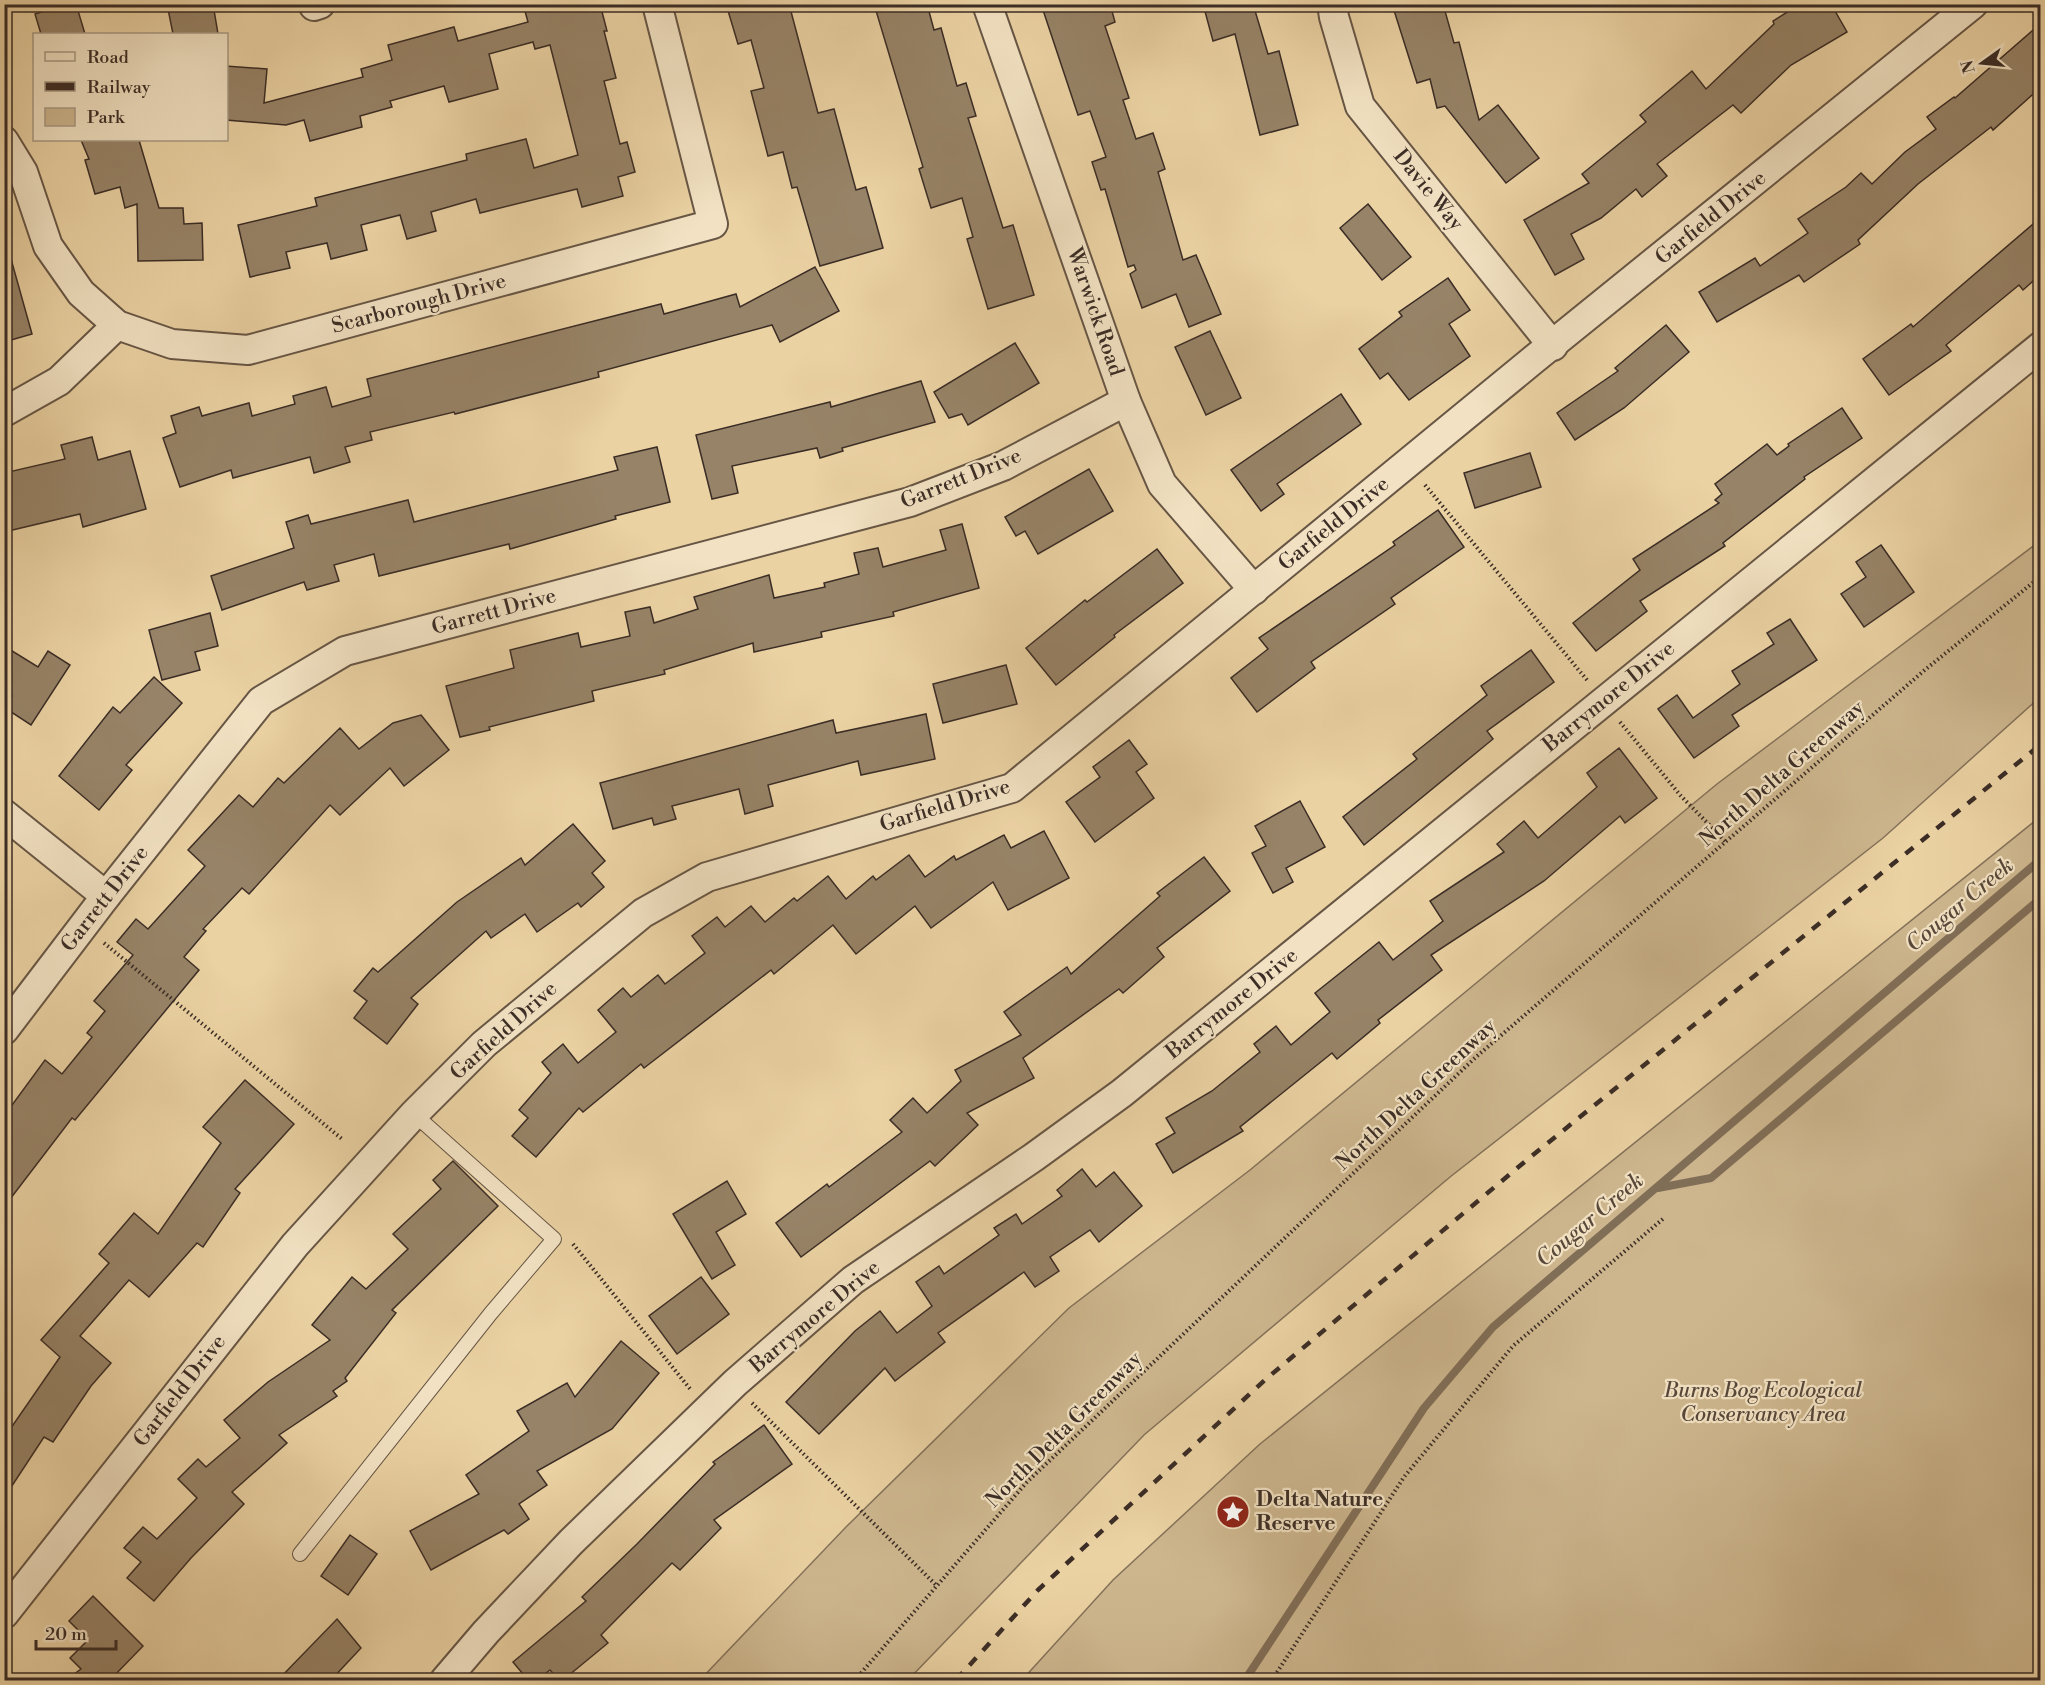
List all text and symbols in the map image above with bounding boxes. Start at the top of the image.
legend [33,33,228,141]
north arrow [1952,33,2012,93]
text: Road [87,46,130,69]
text: N [1957,58,1980,75]
text: Railway [87,76,151,99]
text: Park [87,106,126,129]
street label: Davie Way [1387,144,1469,237]
street label: Garfield Drive [1650,165,1772,271]
street label: Warwick Road [1061,243,1129,380]
street label: Scarborough Drive [329,268,509,340]
street label: Garrett Drive [897,443,1025,515]
street label: Garfield Drive [1273,471,1395,577]
street label: Garrett Drive [429,583,559,641]
street label: Barrymore Drive [1537,636,1680,759]
street label: North Delta Greenway [1694,695,1871,853]
street label: Garfield Drive [877,774,1013,838]
street label: Garrett Drive [55,841,155,957]
water label: Cougar Creek [1901,852,2019,958]
street label: Barrymore Drive [1160,943,1303,1066]
street label: Garfield Drive [445,976,563,1086]
street label: North Delta Greenway [1330,1013,1502,1176]
water label: Cougar Creek [1531,1167,1649,1273]
street label: Barrymore Drive [744,1255,886,1380]
street label: Garfield Drive [128,1330,232,1452]
street label: North Delta Greenway [980,1346,1148,1514]
park label: Burns Bog Ecological Conservancy Area [1663,1378,1862,1428]
place label: Delta Nature Reserve [1256,1487,1383,1537]
place icon: Delta Nature Reserve [1215,1494,1251,1530]
scale bar [36,1613,116,1651]
text: 20 m [45,1623,87,1646]

